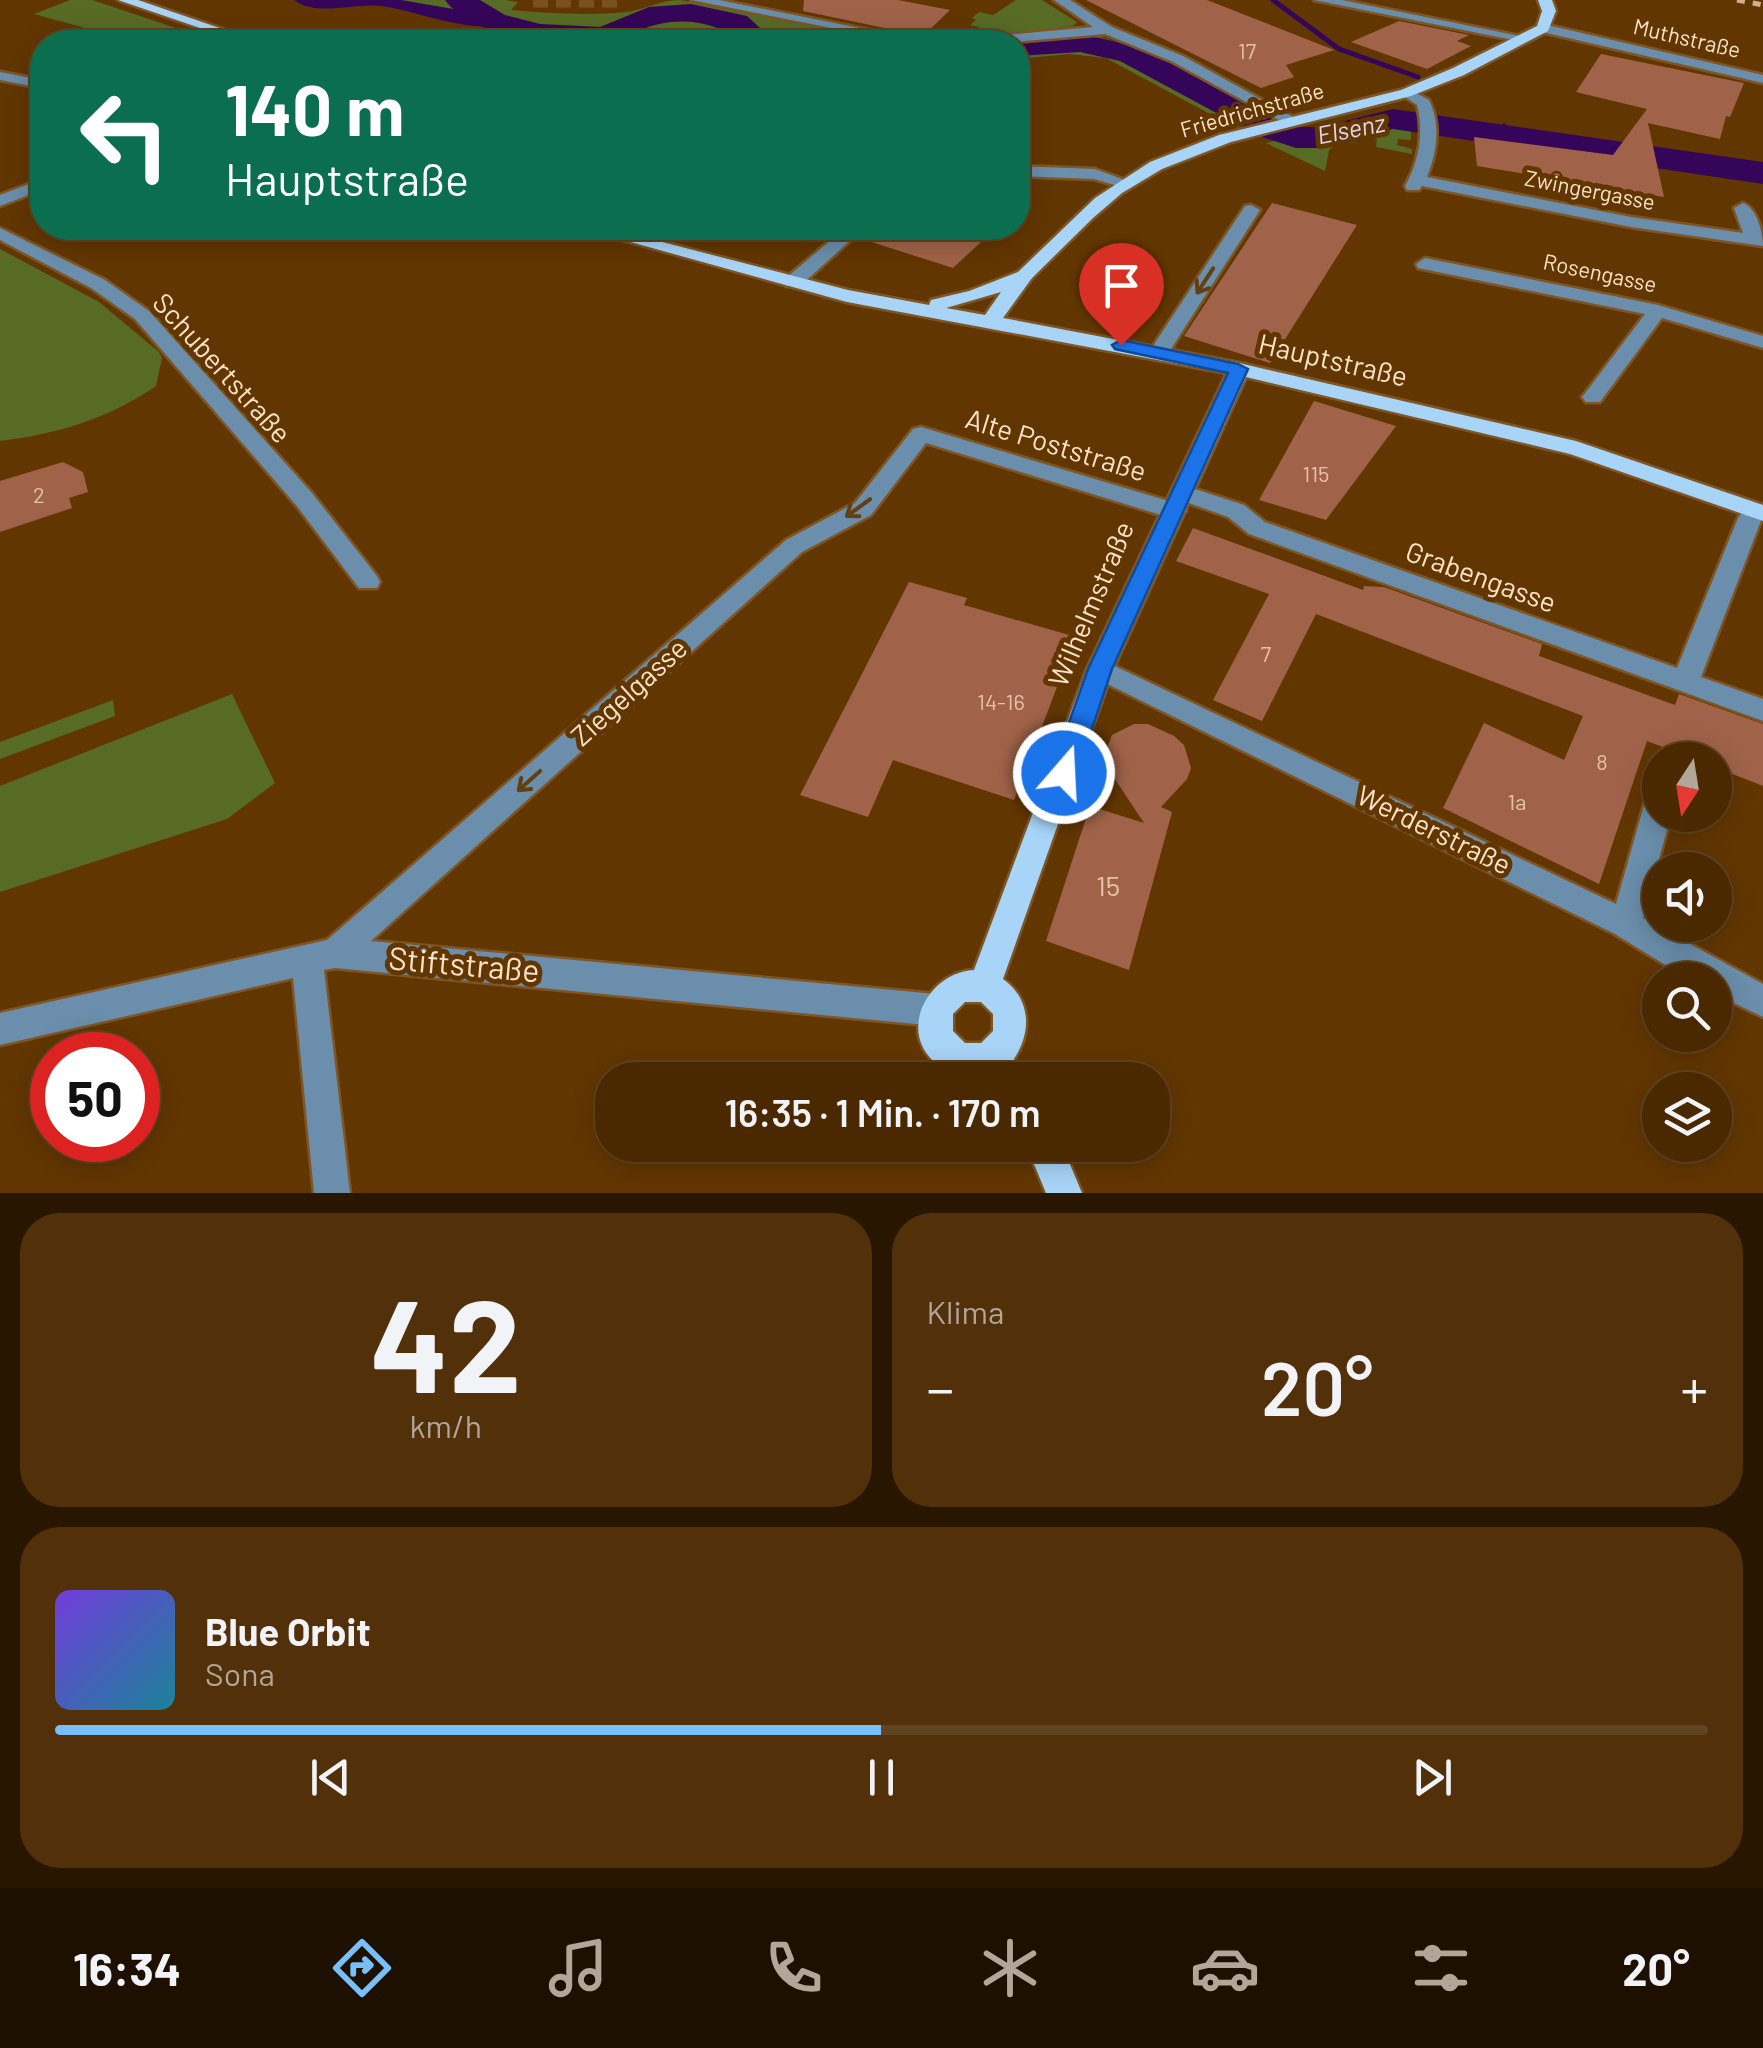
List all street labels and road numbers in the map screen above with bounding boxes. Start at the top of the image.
street label: Muthstraße [1631,12,1743,62]
street label: Friedrichstraße [1177,76,1327,142]
street label: Zwingergasse [1523,164,1658,214]
street label: Rosengasse [1541,247,1659,297]
street label: Schubertstraße [146,285,299,449]
street label: Hauptstraße [1255,325,1411,393]
street label: Alte Poststraße [962,400,1151,488]
street label: Wilhelmstraße [1040,516,1140,691]
street label: Grabengasse [1402,533,1561,619]
street label: Ziegelgasse [563,630,693,752]
street label: Werderstraße [1352,777,1517,881]
street label: Stiftstraße [387,937,541,989]

